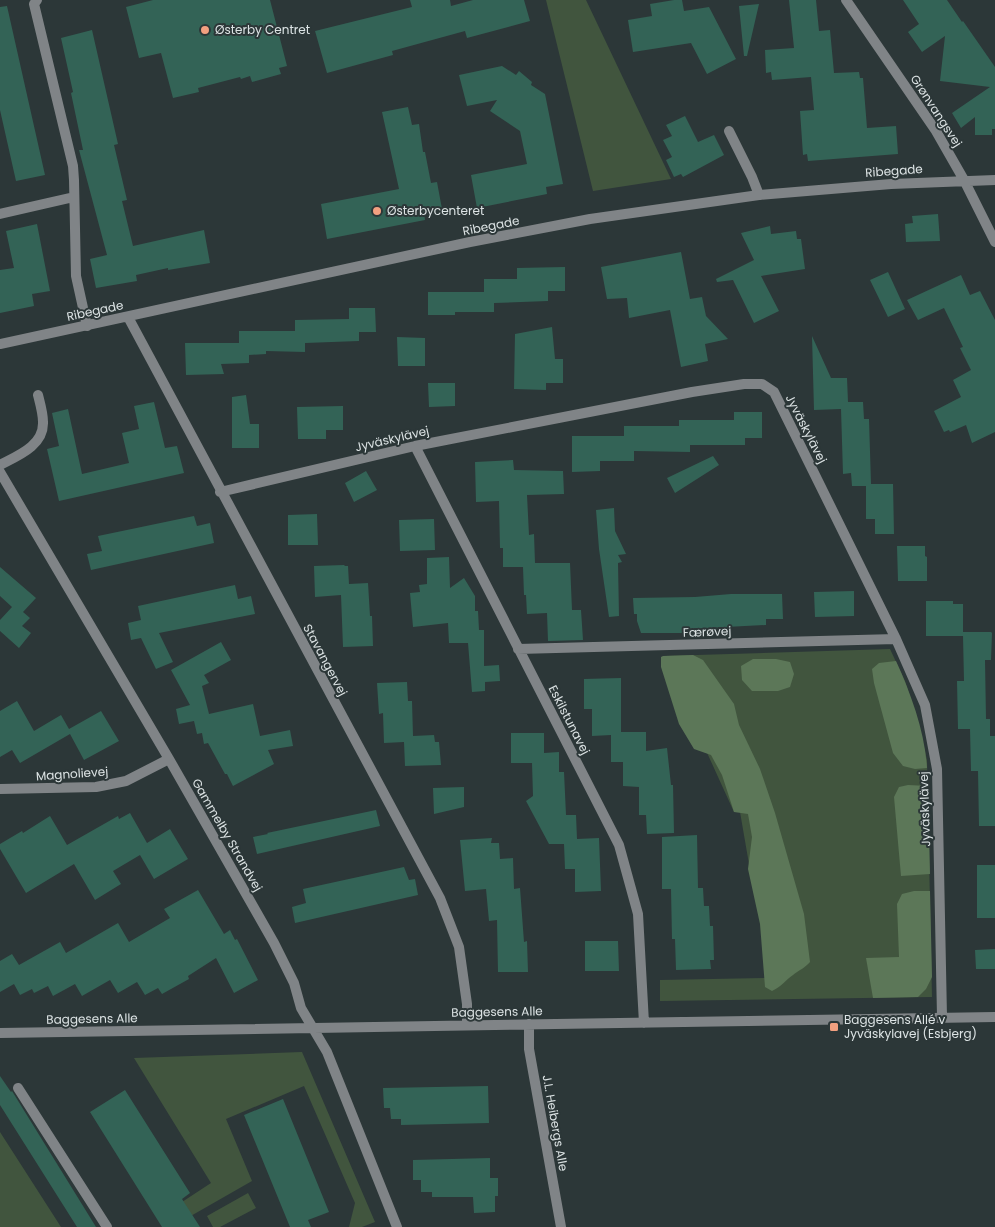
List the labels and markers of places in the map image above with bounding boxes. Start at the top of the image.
place label: Østerby Centret [215,21,310,38]
marker: Østerby Centret [199,24,211,36]
place label: Østerbycenteret [387,202,484,219]
marker: Østerbycenteret [371,205,383,217]
place label: Baggesens Allé v Jyväskylavej (Esbjerg) [844,1011,977,1042]
marker: Baggesens Allé v Jyväskylavej (Esbjerg) [828,1021,840,1033]

